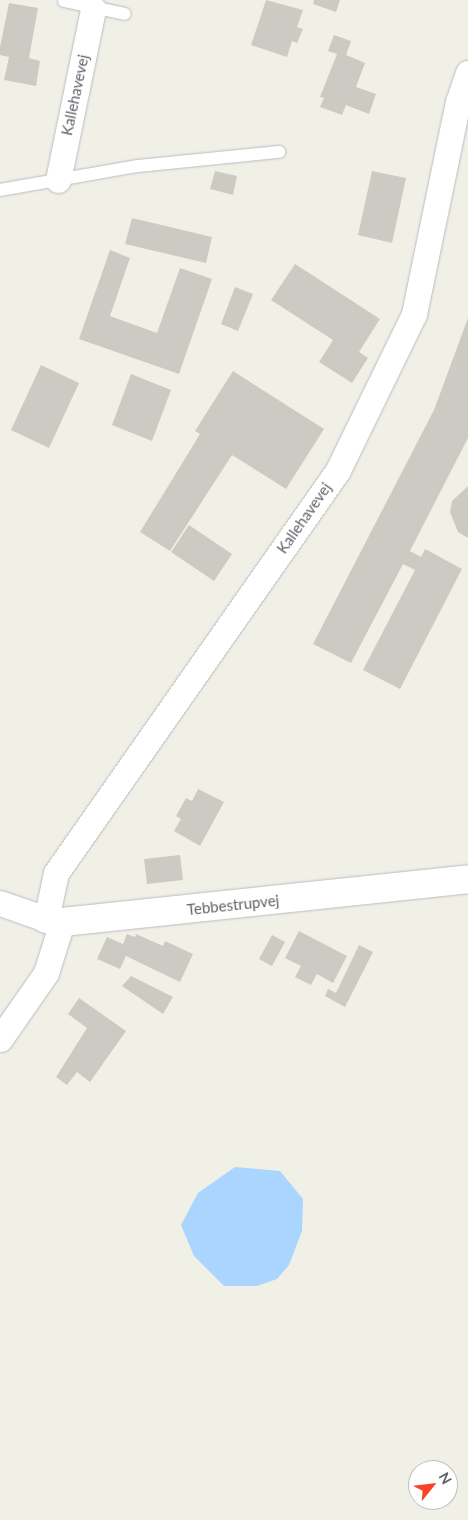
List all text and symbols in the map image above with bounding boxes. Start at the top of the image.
street label: Kallehavevej [58,53,92,137]
street label: Kallehavevej [273,479,335,557]
street label: Tebbestrupvej [186,891,280,919]
north arrow [408,1460,458,1510]
text: N [436,1469,456,1487]

